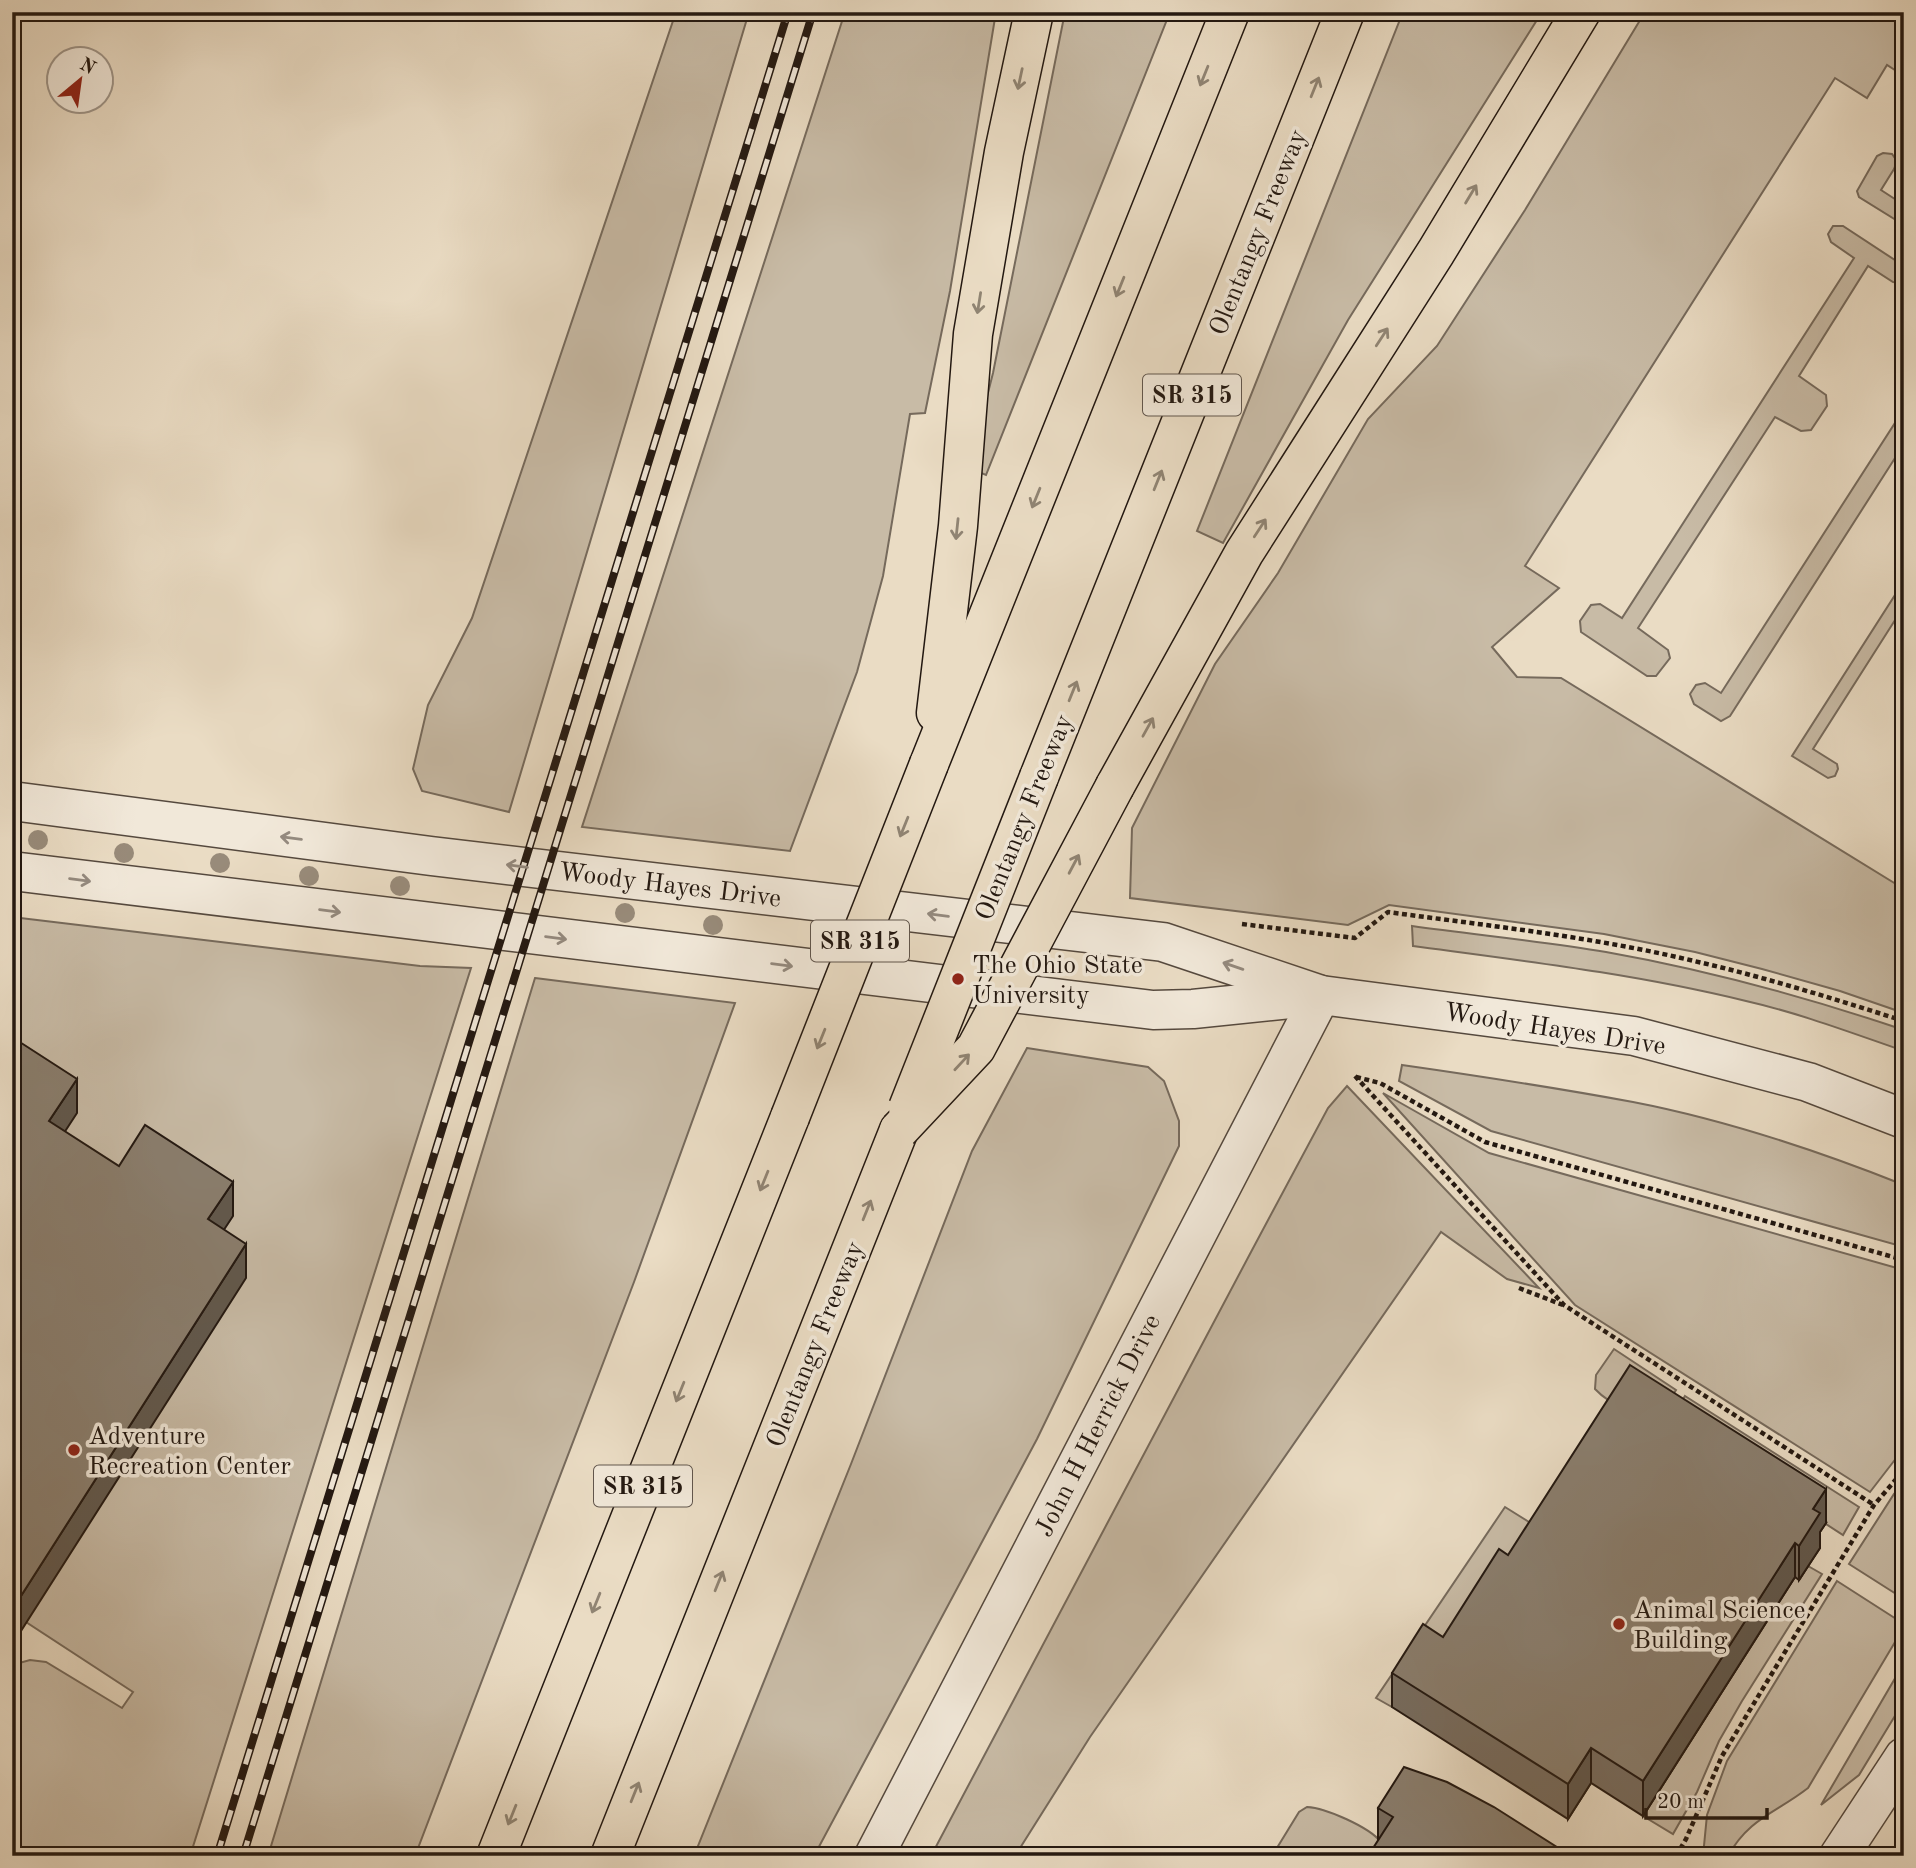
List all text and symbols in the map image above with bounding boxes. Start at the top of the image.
north arrow [46,46,116,116]
text: N [76,55,98,79]
one-way arrow [1197,64,1210,86]
one-way arrow [1012,67,1026,90]
one-way arrow [1310,76,1323,98]
street label: Olentangy Freeway [1206,126,1312,340]
one-way arrow [1465,184,1479,204]
one-way arrow [1113,276,1126,297]
one-way arrow [972,291,985,314]
one-way arrow [1376,327,1390,347]
road number: SR 315 [1143,374,1241,416]
one-way arrow [1152,469,1165,491]
one-way arrow [1028,487,1041,509]
one-way arrow [950,517,963,540]
one-way arrow [1253,519,1267,539]
one-way arrow [1068,680,1081,702]
street label: Olentangy Freeway [972,711,1078,925]
one-way arrow [1141,717,1155,737]
one-way arrow [897,816,910,838]
one-way arrow [280,831,303,844]
one-way arrow [1068,854,1081,875]
one-way arrow [506,859,529,872]
street label: Woody Hayes Drive [557,859,783,913]
one-way arrow [68,873,91,886]
one-way arrow [318,904,341,917]
one-way arrow [927,909,949,922]
road number: SR 315 [811,920,909,961]
one-way arrow [544,931,567,944]
place label: The Ohio State University [972,953,1143,1009]
one-way arrow [770,959,793,972]
one-way arrow [1223,959,1245,971]
marker: The Ohio State University [950,971,966,987]
street label: Woody Hayes Drive [1442,1000,1667,1060]
one-way arrow [813,1027,826,1049]
one-way arrow [954,1054,971,1071]
one-way arrow [757,1169,770,1191]
one-way arrow [862,1200,875,1222]
street label: Olentangy Freeway [763,1238,869,1452]
street label: John H Herrick Drive [1031,1311,1166,1541]
one-way arrow [673,1381,686,1402]
place label: Adventure Recreation Center [88,1424,291,1480]
marker: Adventure Recreation Center [66,1442,82,1458]
road number: SR 315 [594,1466,692,1506]
one-way arrow [714,1571,727,1592]
one-way arrow [589,1592,602,1614]
place label: Animal Science Building [1633,1598,1805,1654]
marker: Animal Science Building [1611,1616,1627,1632]
scale bar [1646,1777,1767,1821]
one-way arrow [630,1782,643,1804]
text: 20 m [1657,1792,1704,1813]
one-way arrow [505,1804,518,1825]

